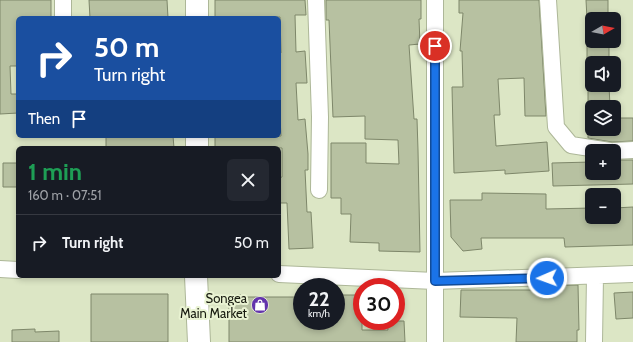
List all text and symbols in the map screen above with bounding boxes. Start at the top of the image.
north arrow [585,12,621,48]
map controls [585,12,621,224]
pin [418,29,452,63]
text: 50 m [94,30,159,64]
icon: right [28,32,80,84]
icon: arrive [424,35,446,57]
button: sound [585,56,621,92]
text: Turn right [94,64,165,86]
button: layers [585,100,621,136]
icon: arrive [68,108,90,130]
text: Then [28,110,60,128]
button: + [585,144,621,180]
text: 1 min [28,157,82,186]
button: close [227,159,269,201]
text: 160 m · 07:51 [28,187,101,203]
button: − [585,188,621,224]
icon: right [28,232,50,254]
text: Turn right [62,234,123,252]
text: 50 m [234,234,269,252]
position arrow [526,257,568,299]
speed limit sign: 30 [353,278,405,330]
text: 22 [308,287,330,311]
place label: Songea Main Market [180,290,248,321]
shop icon: Songea Main Market [250,295,270,315]
text: km/h [308,307,330,320]

